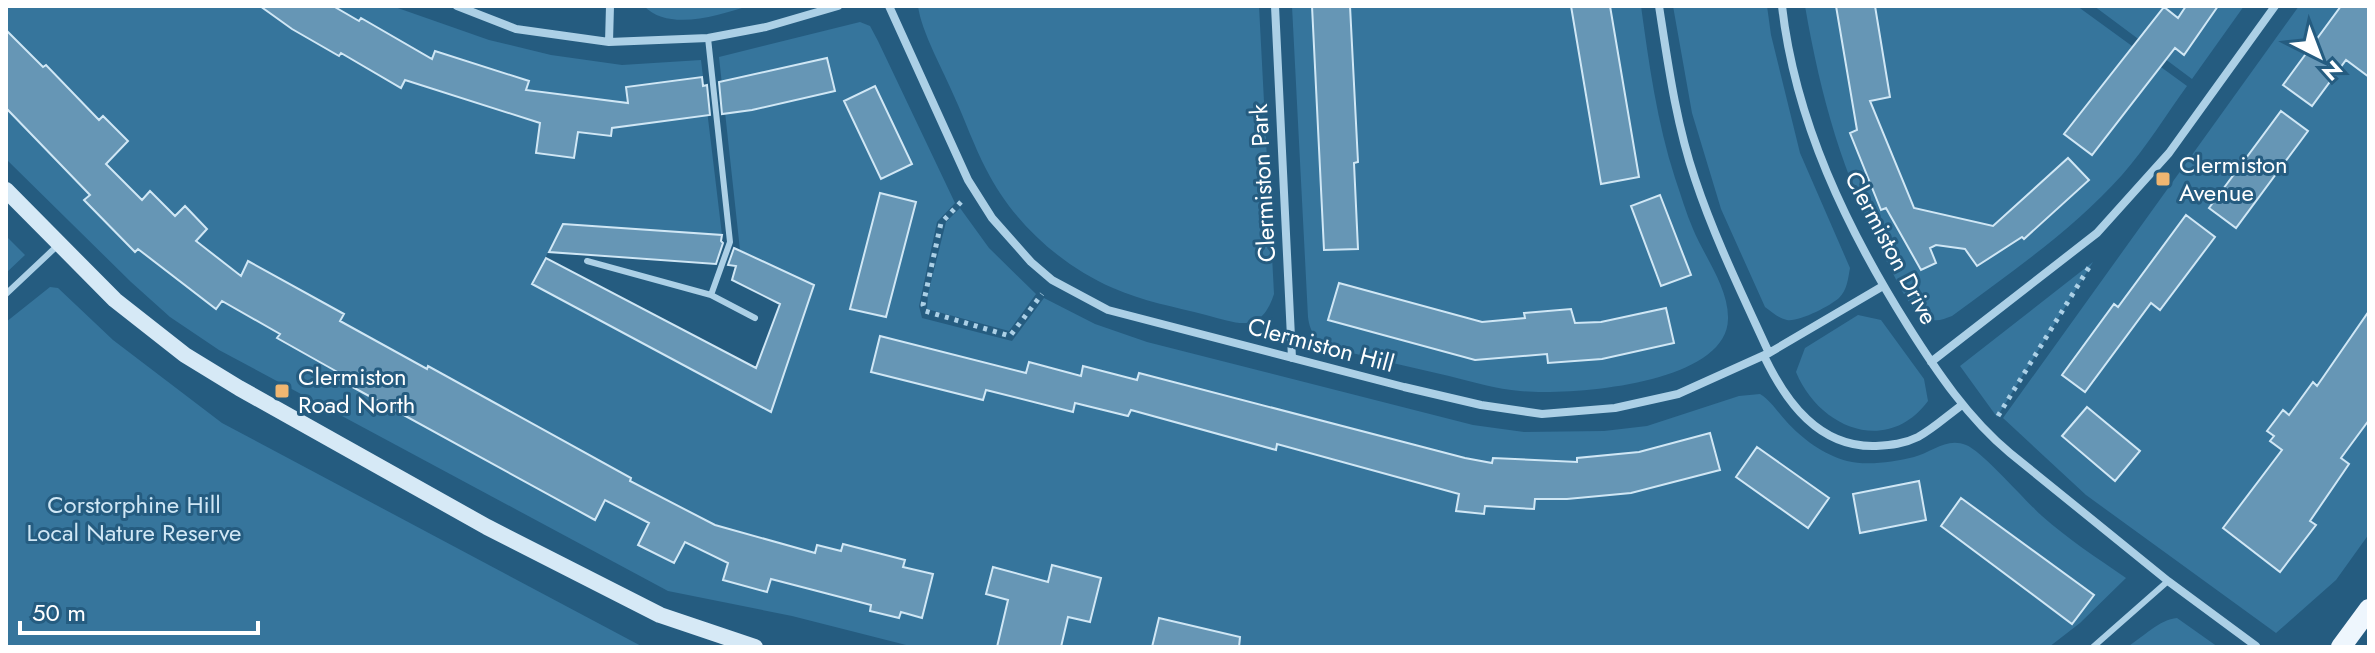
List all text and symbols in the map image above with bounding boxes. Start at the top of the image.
north arrow [2279,16,2359,96]
text: N [2315,53,2350,89]
street label: Clermiston Park [1241,102,1284,263]
place label: Clermiston Avenue [2179,147,2288,210]
street label: Clermiston Drive [1836,165,1947,331]
marker: Clermiston Avenue [2154,170,2172,188]
street label: Clermiston Hill [1244,308,1398,381]
place label: Clermiston Road North [298,359,415,422]
marker: Clermiston Road North [273,382,291,400]
park label: Corstorphine Hill Local Nature Reserve [27,487,241,550]
scale bar [20,585,258,635]
text: 50 m [32,595,86,630]

